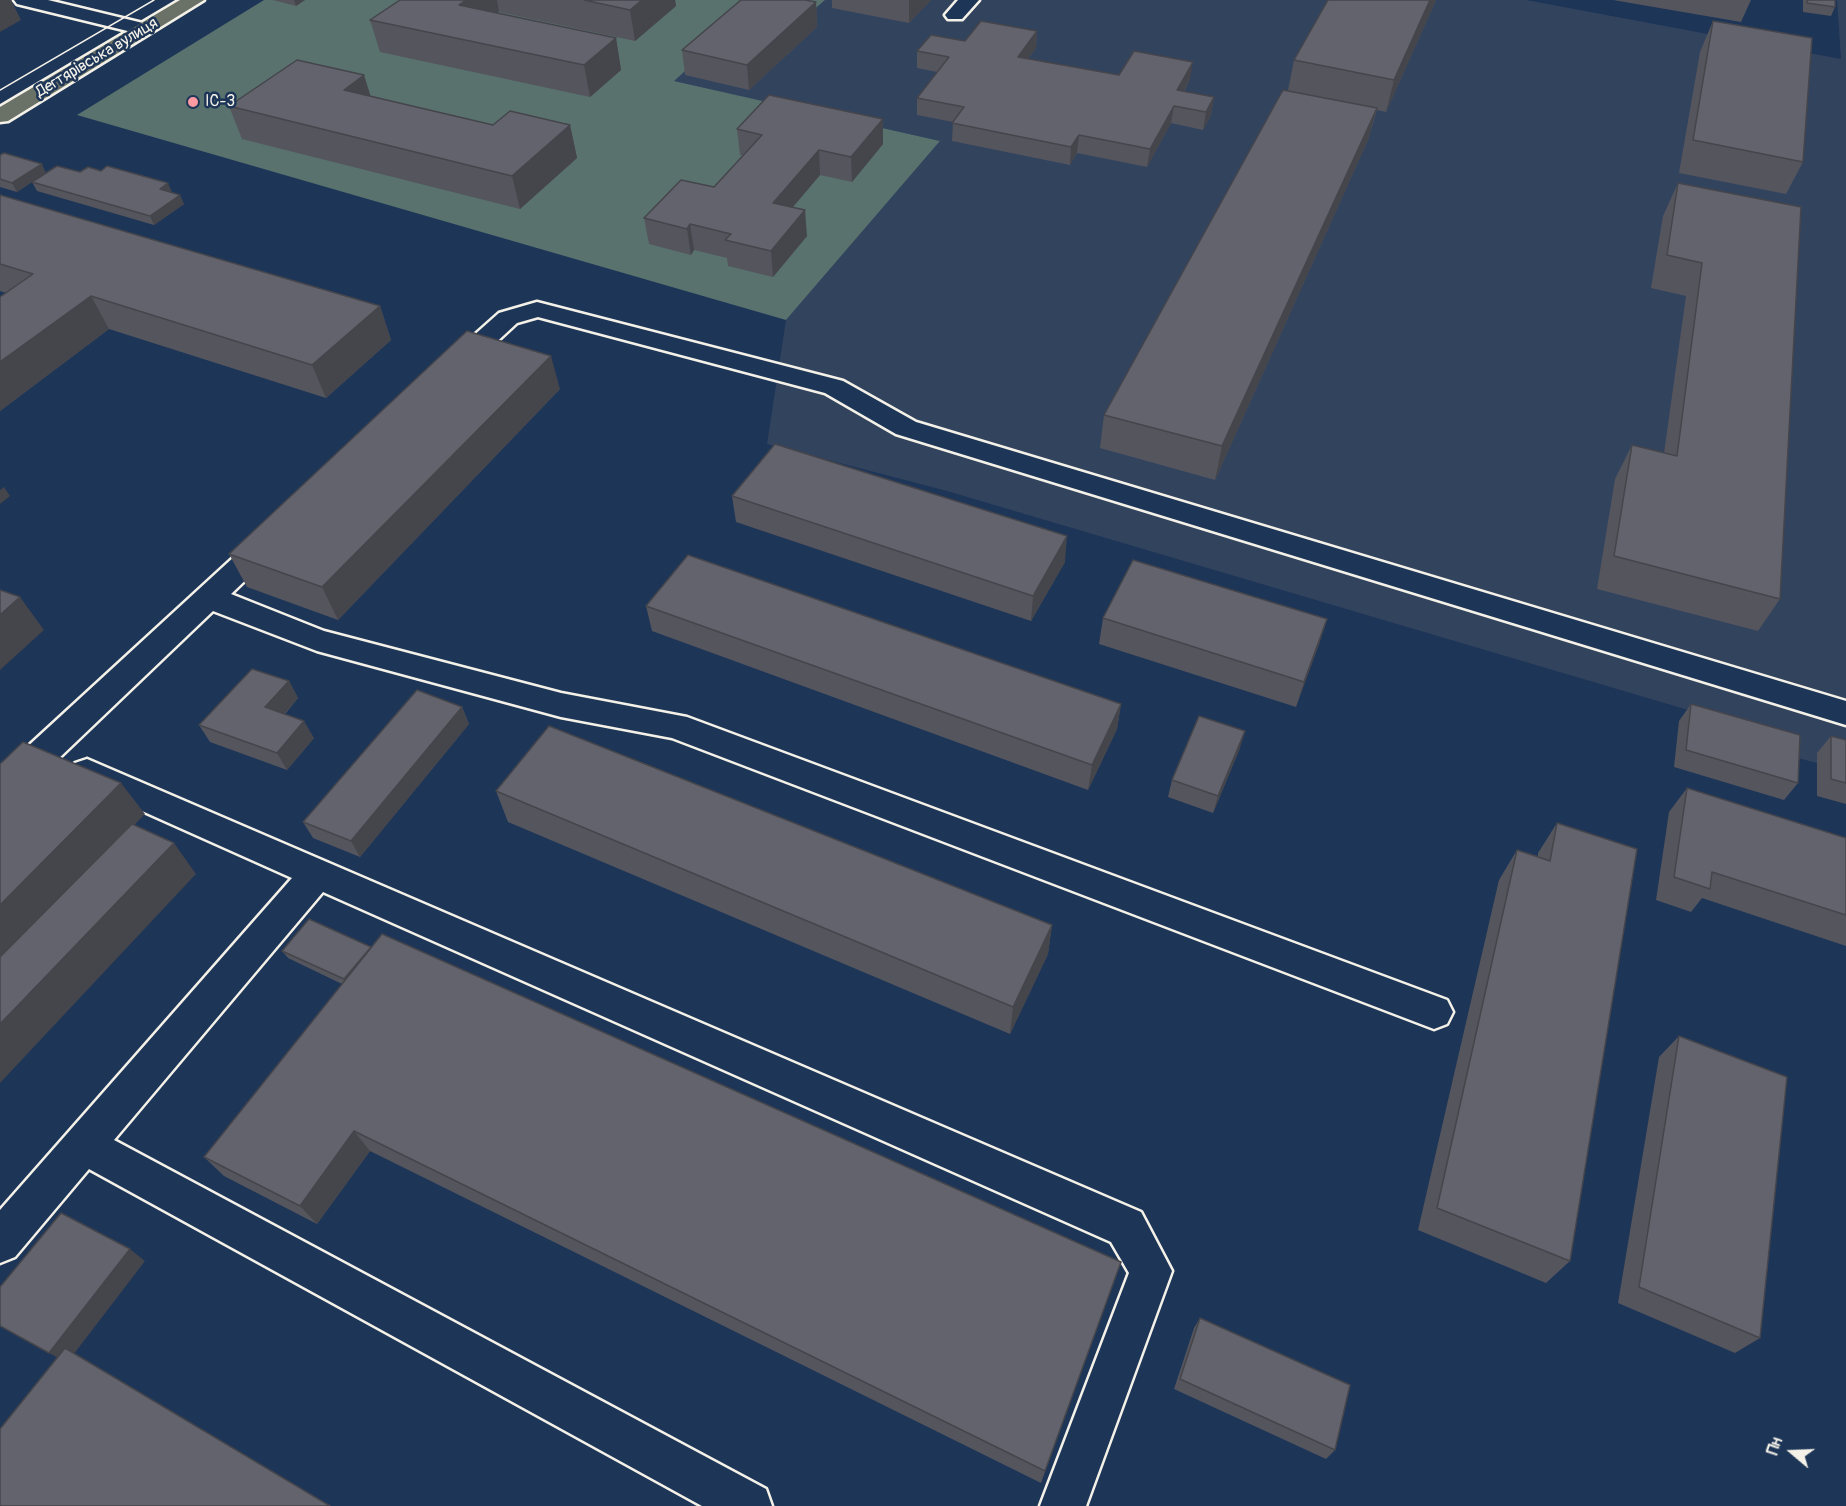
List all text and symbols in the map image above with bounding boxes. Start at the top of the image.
street label: Дегтярівська вулиця [32,14,162,102]
place label: ІС-3 [205,92,235,112]
marker: ІС-3 [186,95,200,109]
north arrow [1762,1422,1822,1482]
text: Пн [1763,1435,1787,1458]

